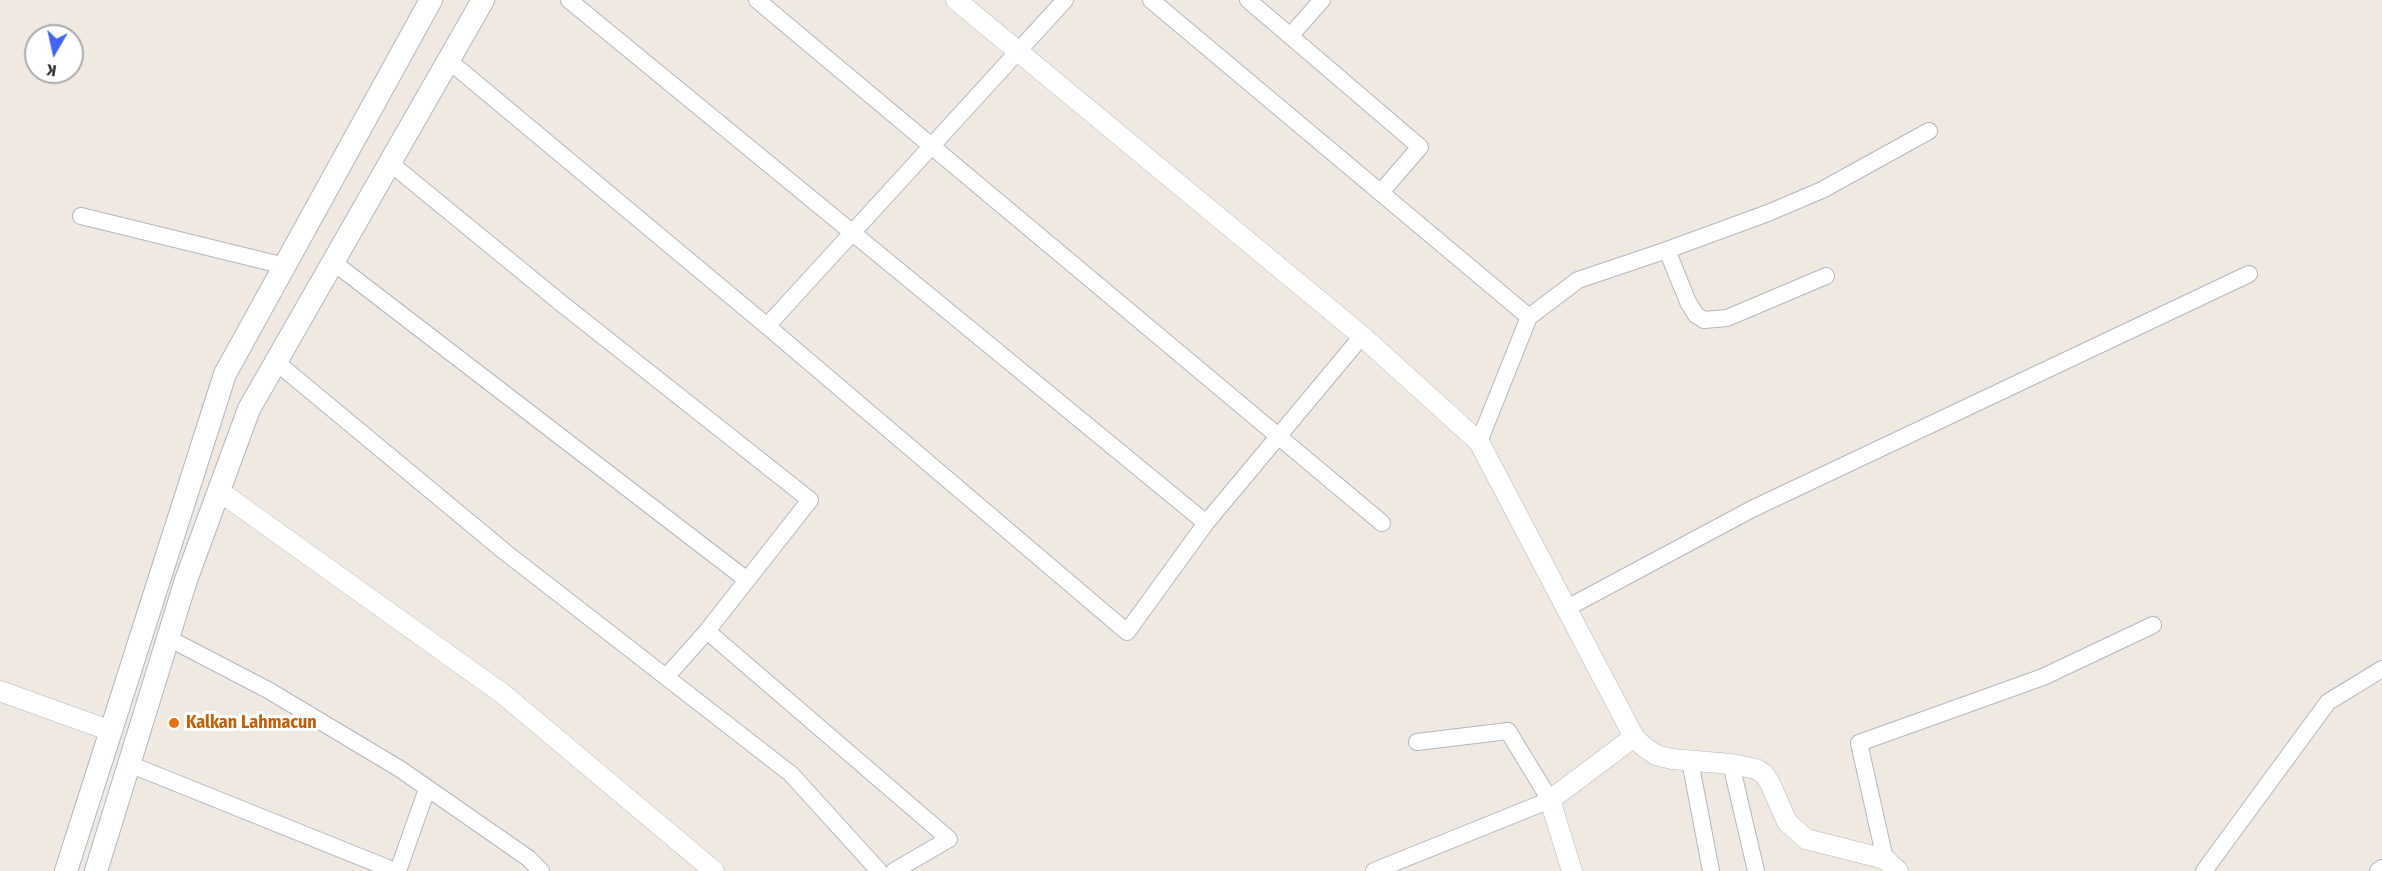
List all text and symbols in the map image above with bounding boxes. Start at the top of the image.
north arrow [24,24,84,84]
text: K [45,60,58,80]
place label: Kalkan Lahmacun [186,712,317,734]
marker: Kalkan Lahmacun [167,716,181,730]

